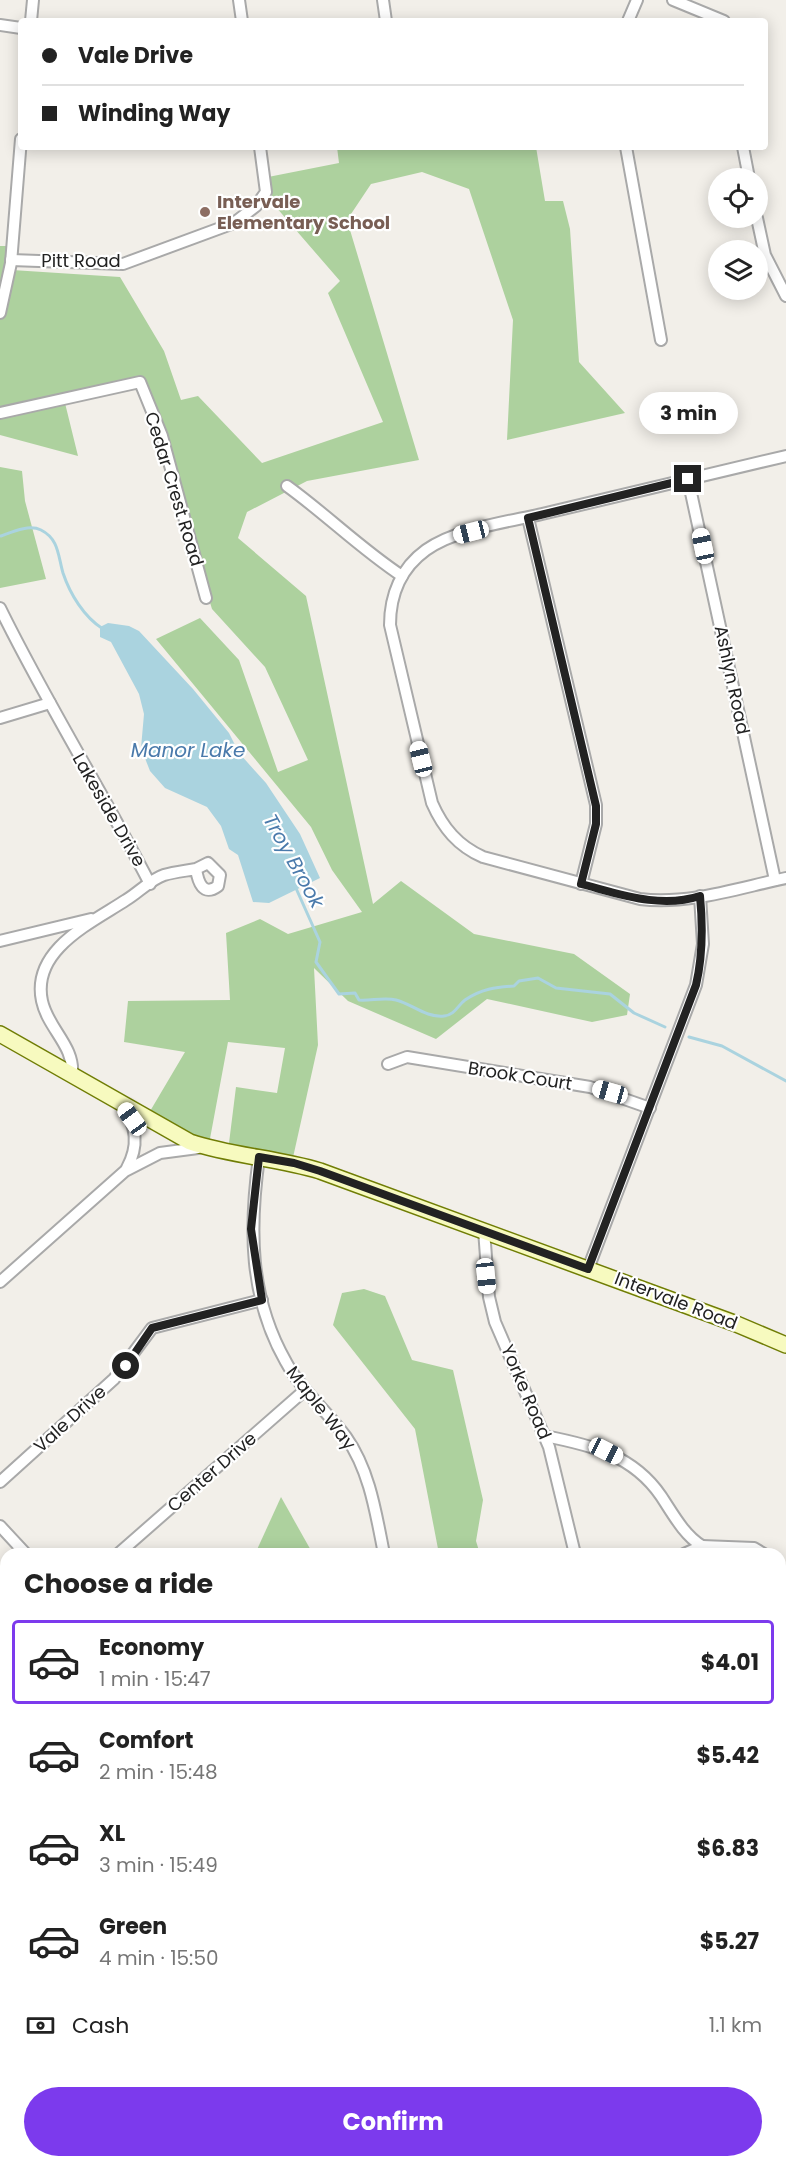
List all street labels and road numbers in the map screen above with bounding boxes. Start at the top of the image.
street label: Pitt Road [41,248,121,273]
street label: Cedar Crest Road [139,409,210,569]
street label: Ashlyn Road [709,623,756,737]
street label: Lakeside Drive [67,748,152,871]
street label: Brook Court [466,1055,574,1096]
street label: Intervale Road [611,1266,741,1335]
street label: Yorke Road [495,1341,558,1443]
street label: Maple Way [281,1361,362,1455]
street label: Vale Drive [28,1379,111,1458]
street label: Center Drive [162,1426,262,1517]

